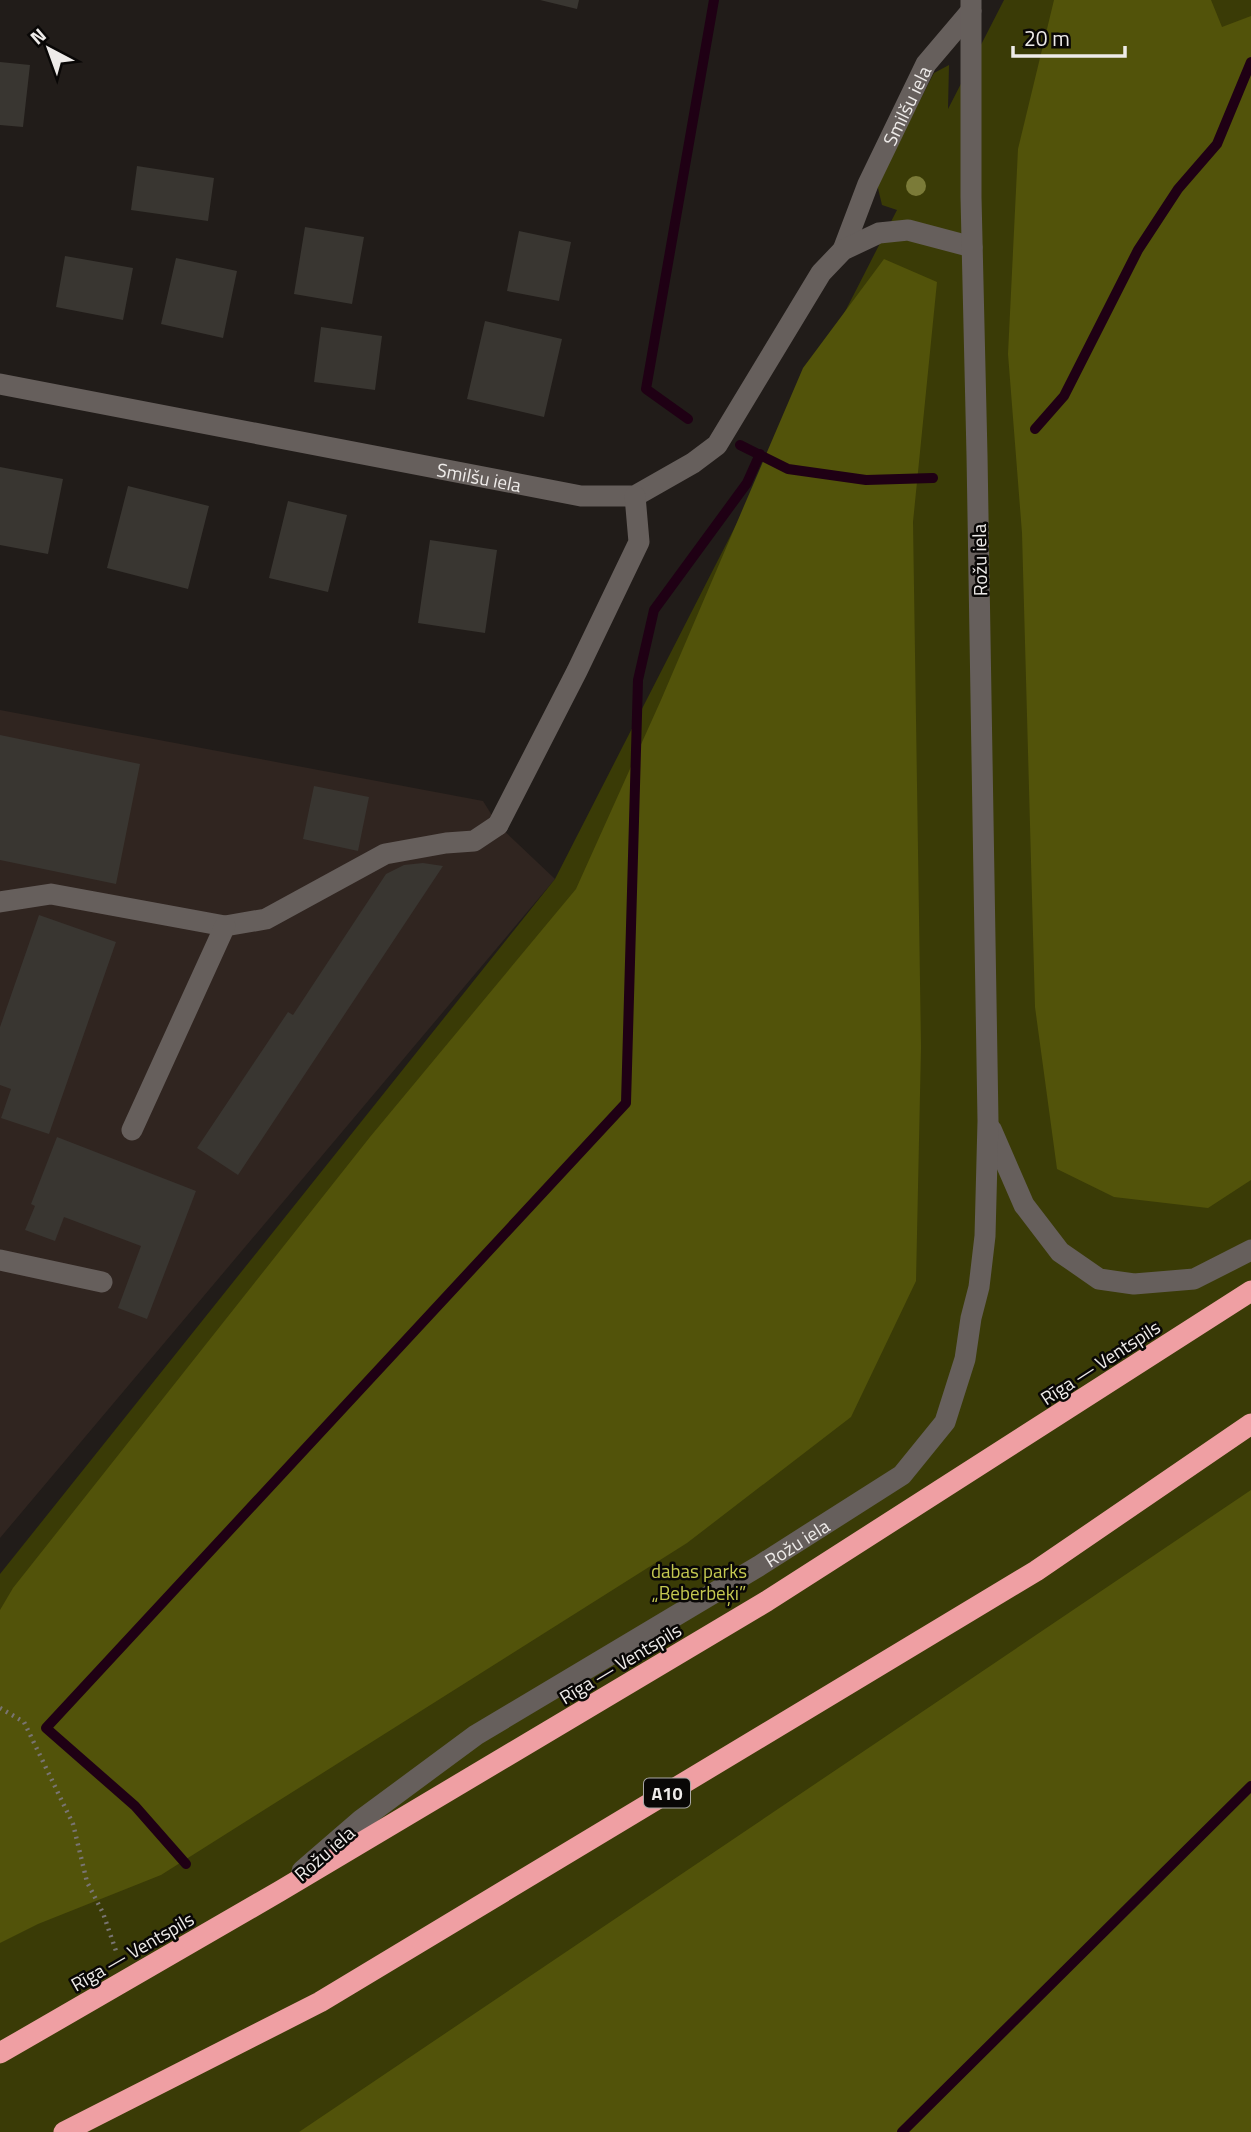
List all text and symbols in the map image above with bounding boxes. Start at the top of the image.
north arrow [14,14,84,84]
scale bar [1013,14,1125,58]
text: N [23,21,52,51]
text: 20 m [1024,22,1070,54]
street label: Smilšu iela [874,60,938,150]
street label: Smilšu iela [434,454,524,499]
street label: Rožu iela [964,523,994,596]
street label: Rīga — Ventspils [1034,1312,1166,1412]
street label: Rožu iela [758,1510,835,1574]
park label: dabas parks „Beberbeķi” [651,1556,747,1607]
street label: Rīga — Ventspils [553,1615,687,1711]
road number: A10 [644,1778,690,1808]
street label: Rožu iela [287,1818,361,1888]
street label: Rīga — Ventspils [65,1904,199,1998]

